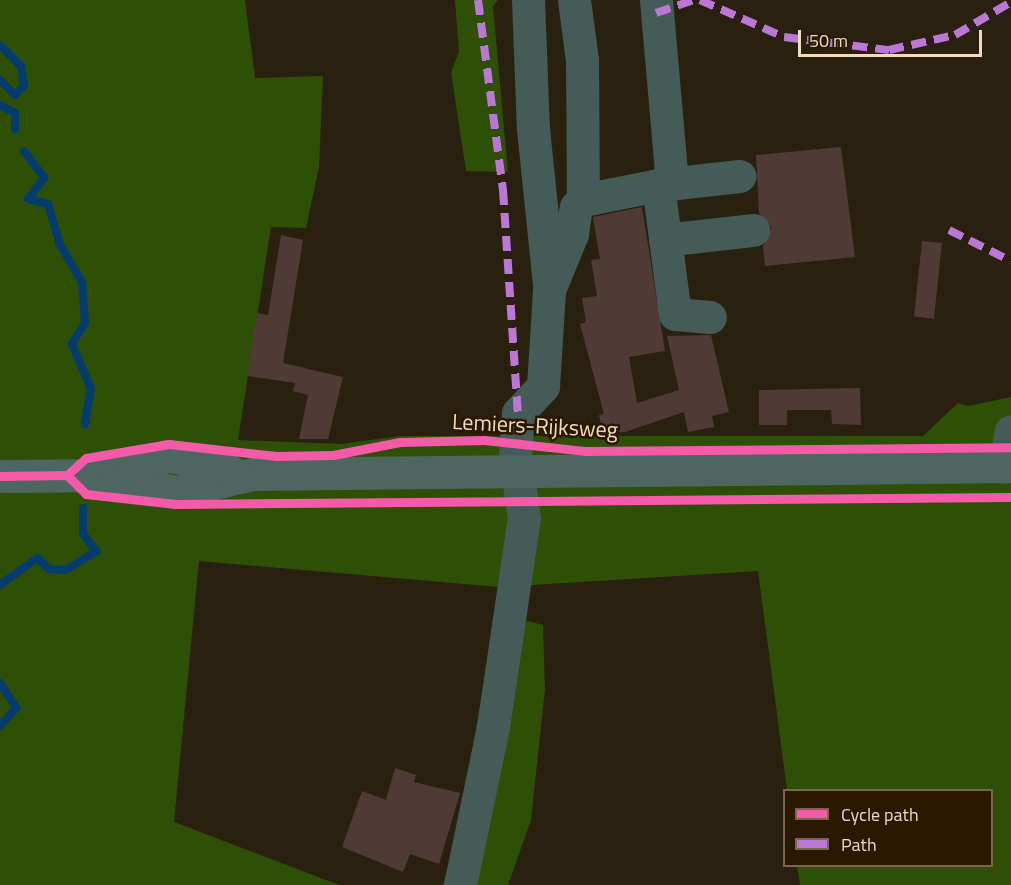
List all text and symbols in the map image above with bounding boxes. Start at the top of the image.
scale bar [801,18,986,56]
text: 50 m [809,27,848,54]
street label: Lemiers-Rijksweg [451,408,619,444]
legend [783,789,993,867]
text: Cycle path [841,801,919,828]
text: Path [841,831,877,858]

